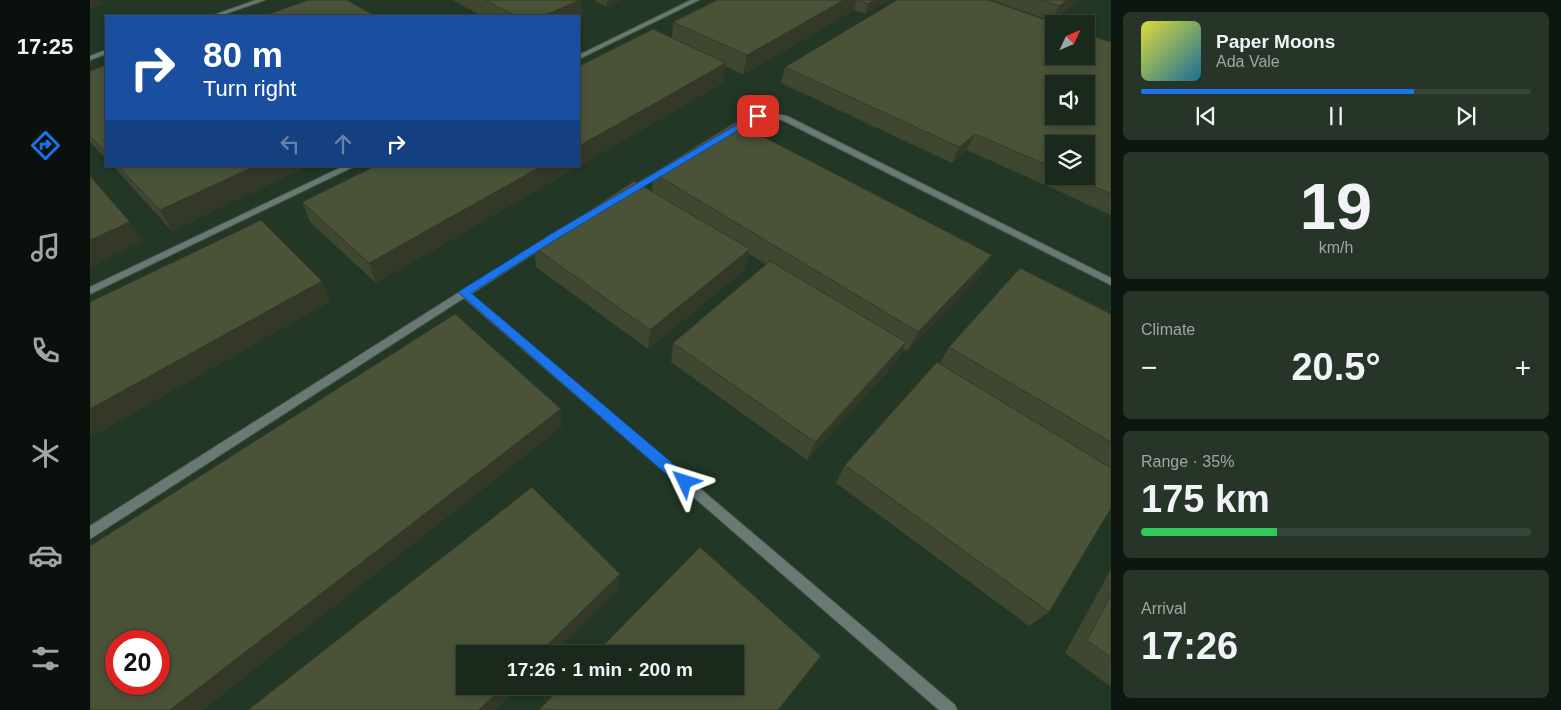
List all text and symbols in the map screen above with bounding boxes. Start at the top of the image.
north arrow [1045,15,1095,65]
map controls [1045,15,1095,185]
text: Paper Moons [1216,31,1335,52]
text: 17:25 [17,34,73,59]
icon: right [120,35,185,100]
text: 80 m [203,35,283,74]
text: Ada Vale [1216,53,1280,70]
button: sound [1045,75,1095,125]
text: Turn right [203,76,296,101]
pin [737,95,779,137]
icon: arrive [744,102,772,130]
icon: previous [1192,102,1220,130]
icon: pause [1322,102,1350,130]
icon: next [1452,102,1480,130]
icon: directions [28,128,63,163]
icon: left [276,130,304,158]
icon: ahead [329,130,357,158]
icon: right [382,130,410,158]
button: layers [1045,135,1095,185]
text: 19 [1300,170,1372,243]
icon: music [28,230,63,265]
text: km/h [1319,239,1353,256]
text: Climate [1141,321,1195,338]
icon: phone [28,333,63,368]
text: 20.5° [1291,346,1381,388]
text: − [1141,352,1157,383]
text: + [1515,352,1531,383]
icon: climate [28,436,63,471]
text: Range · 35% [1141,453,1234,470]
position arrow [658,455,710,507]
text: 175 km [1141,478,1270,520]
icon: car [28,538,63,573]
text: Arrival [1141,600,1186,617]
text: 17:26 [1141,625,1238,667]
speed limit sign: 20 [105,630,170,695]
icon: filters [28,641,63,676]
text: 17:26 · 1 min · 200 m [507,659,693,680]

